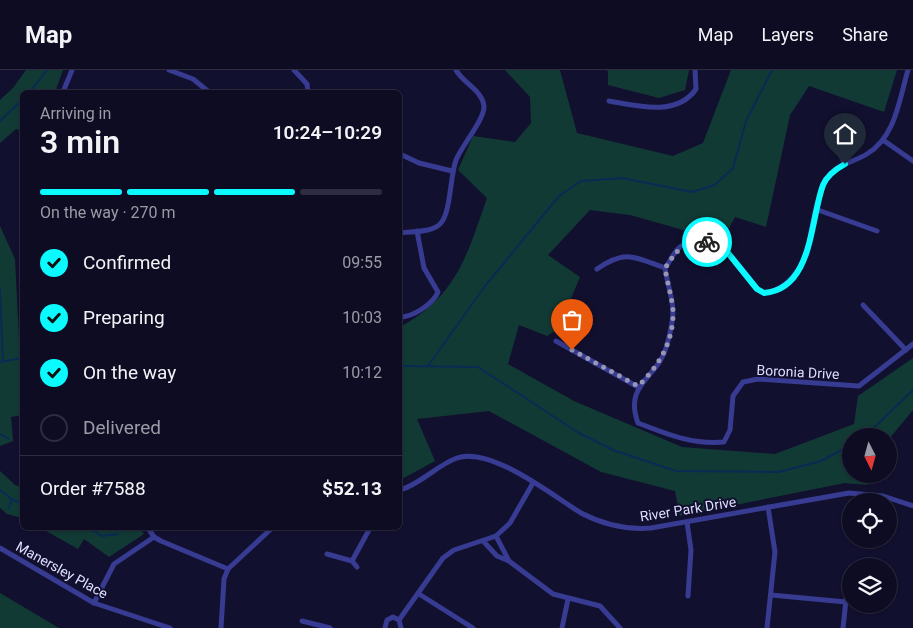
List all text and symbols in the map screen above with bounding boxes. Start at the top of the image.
text: Map [25,21,72,49]
text: Map [698,24,733,45]
text: Layers [761,24,814,45]
text: Share [842,24,888,45]
text: Arriving in [40,104,111,123]
pin [824,113,866,164]
icon: home [831,120,859,148]
text: 10:24–10:29 [273,121,382,144]
text: 3 min [40,123,120,161]
text: On the way · 270 m [40,203,176,222]
courier [682,217,732,267]
icon: bike [693,228,721,256]
icon: check [40,249,68,277]
text: Confirmed [83,251,171,274]
text: 09:55 [342,253,382,272]
pin [551,299,593,350]
icon: check [40,304,68,332]
text: Preparing [83,306,165,329]
icon: bag [558,306,586,334]
text: 10:03 [342,308,382,327]
icon: check [40,359,68,387]
text: On the way [83,361,176,384]
street label: Boronia Drive [756,362,840,382]
text: 10:12 [342,363,382,382]
text: Delivered [83,416,161,439]
north arrow [842,428,898,482]
map controls [842,428,897,613]
text: Order #7588 [40,477,146,500]
text: $52.13 [322,477,382,500]
street label: River Park Drive [639,493,737,525]
button: locate [842,493,897,548]
street label: Manersley Place [13,538,111,602]
button: layers [842,558,897,613]

